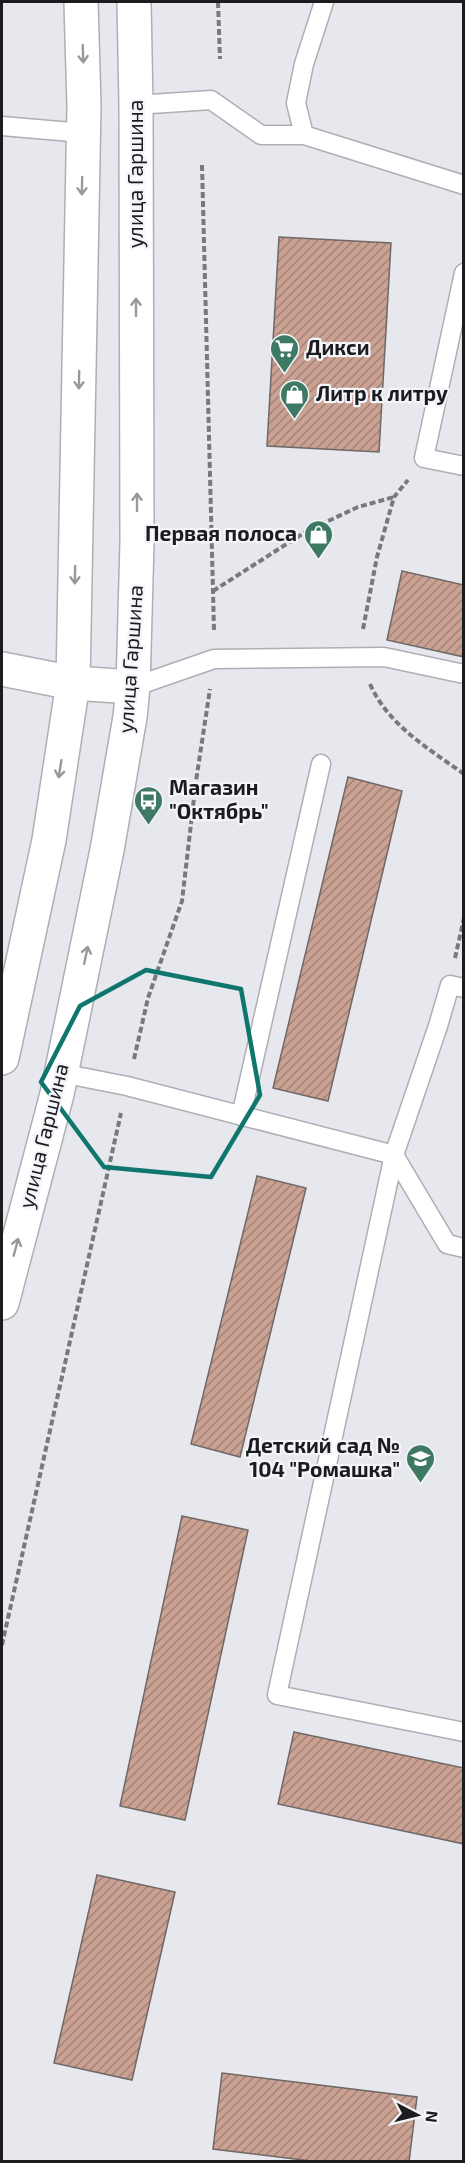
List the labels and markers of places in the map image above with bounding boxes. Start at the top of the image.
supermarket icon: Дикси [269,332,301,374]
place label: Дикси [306,334,370,359]
shop icon: Литр к литру [279,378,311,420]
place label: Литр к литру [316,380,448,405]
shop icon: Первая полоса [302,518,334,560]
place label: Первая полоса [145,520,297,545]
place label: Магазин "Октябрь" [169,774,268,823]
bus stop icon: Магазин "Октябрь" [132,784,164,826]
place label: Детский сад № 104 "Ромашка" [246,1432,400,1481]
school or university icon: Детский сад № 104 "Ромашка" [405,1442,437,1484]

